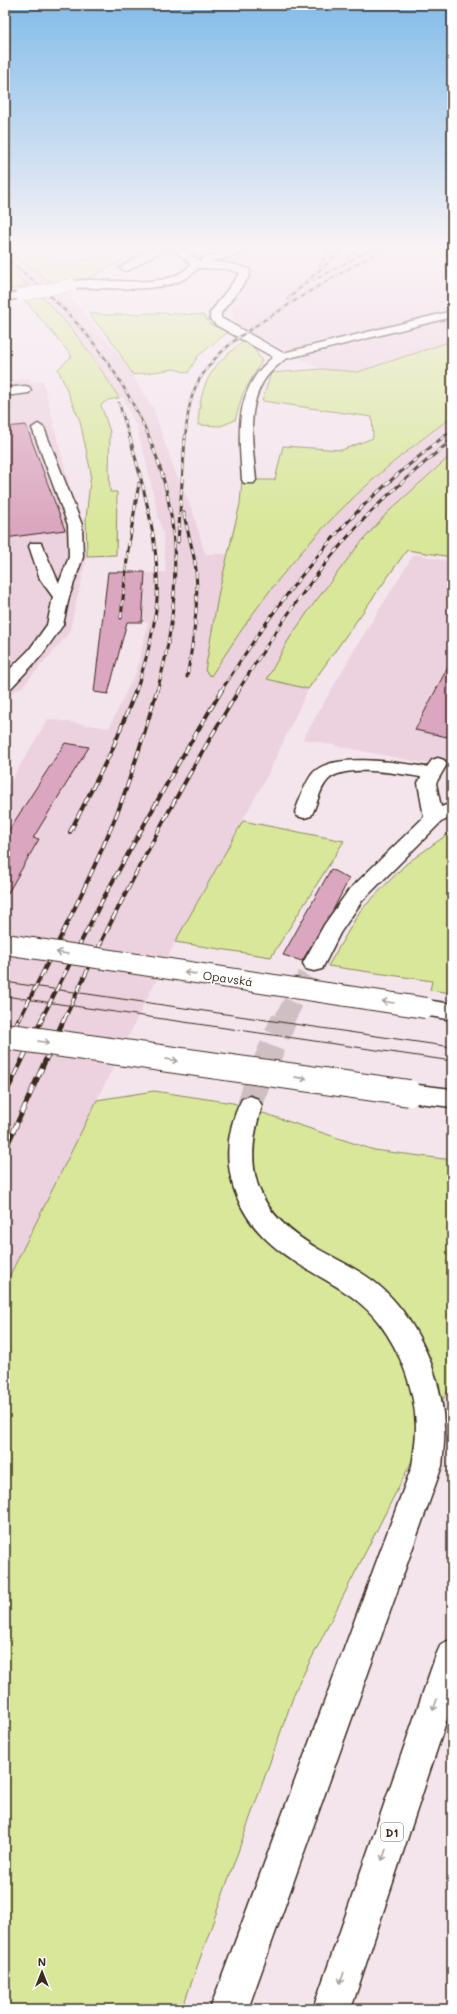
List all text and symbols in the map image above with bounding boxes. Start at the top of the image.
one-way arrow [55,949,68,957]
street label: Opavská [202,967,254,989]
one-way arrow [184,969,197,977]
one-way arrow [382,998,395,1006]
one-way arrow [37,1038,50,1046]
one-way arrow [165,1056,178,1064]
one-way arrow [294,1074,307,1082]
one-way arrow [431,1699,438,1712]
road number: D1 [381,1823,403,1841]
one-way arrow [380,1848,387,1861]
north arrow [22,1952,62,1992]
text: N [38,1954,46,1969]
one-way arrow [338,1971,345,1984]

